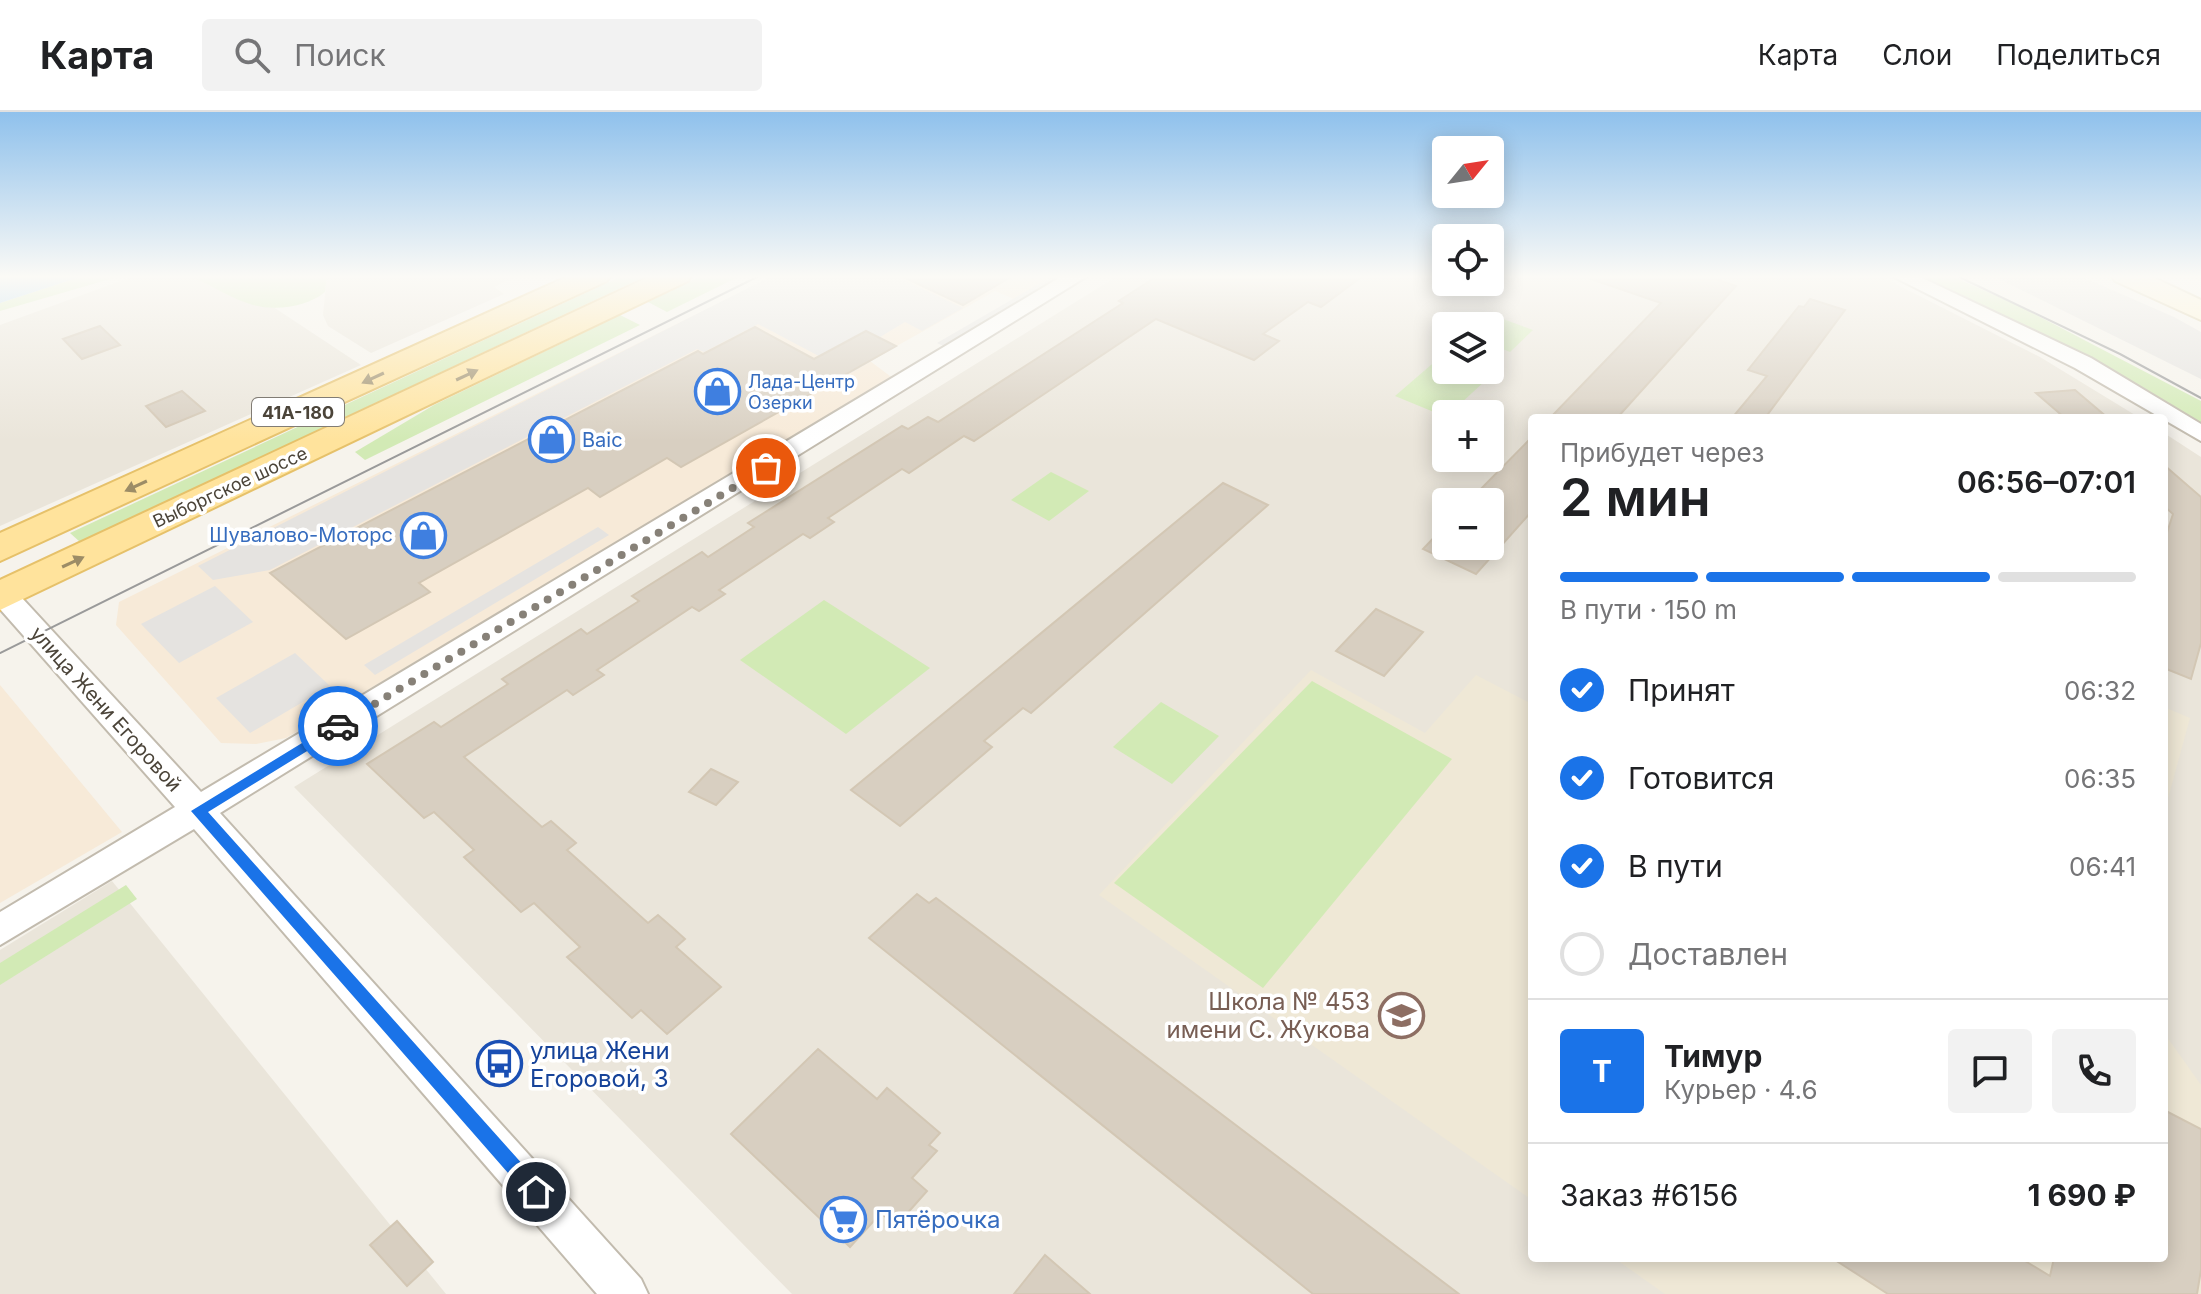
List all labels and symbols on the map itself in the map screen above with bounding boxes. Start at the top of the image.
north arrow [1432,136,1504,208]
shop icon: Лада-Центр Озерки [693,367,741,415]
one-way arrow [455,368,478,382]
one-way arrow [361,371,384,384]
place label: Лада-Центр Озерки [748,371,855,413]
road number: 41А-180 [252,398,344,426]
shop icon: Baic [527,416,575,464]
place label: Baic [582,428,623,452]
pin [732,434,800,502]
street label: Выборгское шоссе [150,442,310,532]
one-way arrow [125,479,148,493]
shop icon: Шувалово-Моторс [400,511,448,559]
place label: Шувалово-Моторс [209,523,393,547]
one-way arrow [61,555,84,569]
street label: улица Жени Егоровой [26,622,186,796]
courier [298,686,378,766]
place label: Школа № 453 имени С. Жукова [1167,987,1370,1044]
school or university icon: Школа № 453 имени С. Жукова [1377,991,1425,1039]
place label: улица Жени Егоровой, 3 [530,1036,670,1093]
bus stop icon: улица Жени Егоровой, 3 [475,1040,523,1088]
pin [502,1158,570,1226]
supermarket icon: Пятёрочка [820,1195,868,1243]
place label: Пятёрочка [875,1205,1001,1234]

